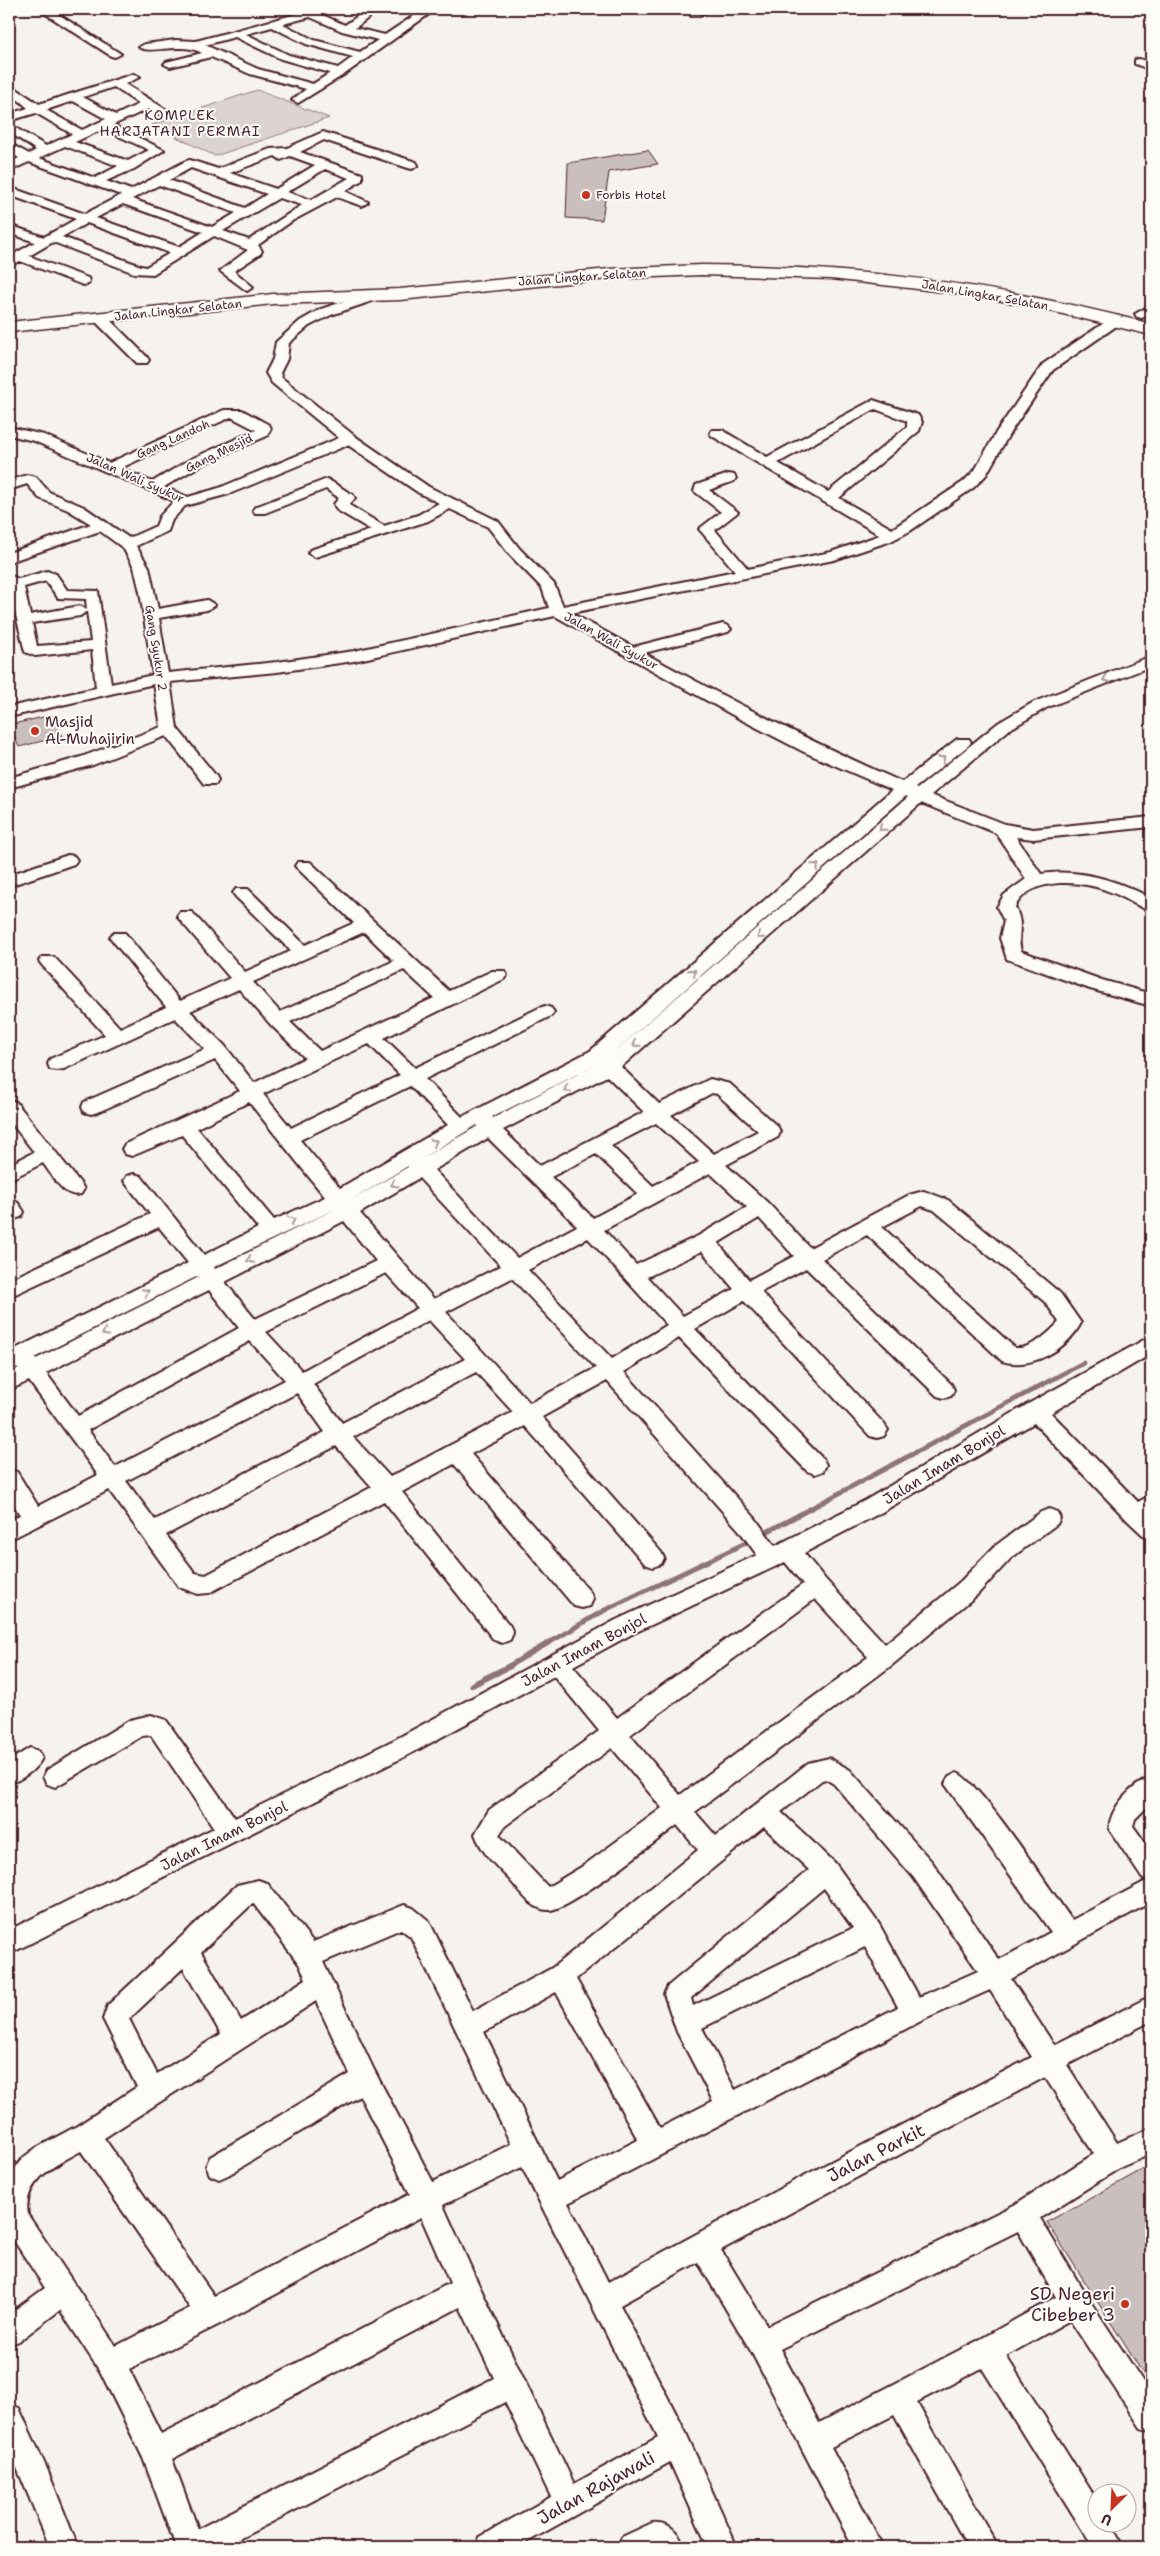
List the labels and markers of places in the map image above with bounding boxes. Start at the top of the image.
place label: Forbis Hotel [596,187,666,203]
marker: Forbis Hotel [580,189,592,201]
place label: Masjid Al-Muhajirin [45,712,135,749]
marker: Masjid Al-Muhajirin [29,725,41,737]
place label: SD Negeri Cibeber 3 [1030,2282,1115,2327]
marker: SD Negeri Cibeber 3 [1119,2298,1131,2310]

